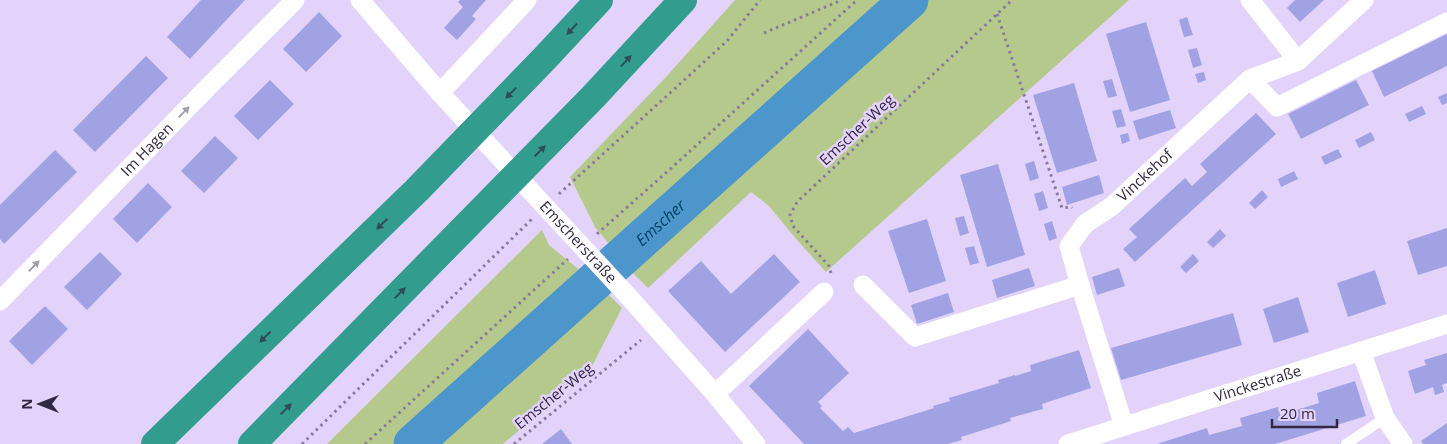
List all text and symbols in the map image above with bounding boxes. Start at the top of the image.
one-way arrow [566,23,578,35]
one-way arrow [620,56,632,68]
one-way arrow [506,87,518,99]
street label: Emscher-Weg [815,89,898,169]
one-way arrow [178,106,190,118]
street label: Im Hagen [116,118,177,180]
street label: Vinckehof [1112,144,1177,206]
one-way arrow [533,146,545,158]
water label: Emscher [631,194,691,251]
street label: Emscherstraße [536,196,622,287]
one-way arrow [376,218,388,230]
one-way arrow [28,260,40,272]
one-way arrow [394,288,406,300]
one-way arrow [259,331,271,343]
street label: Emscher-Weg [510,357,597,433]
street label: Vinckestraße [1211,360,1303,406]
north arrow [15,379,65,429]
scale bar [1272,396,1337,428]
text: N [17,398,36,410]
one-way arrow [280,403,292,415]
text: 20 m [1280,403,1315,423]

